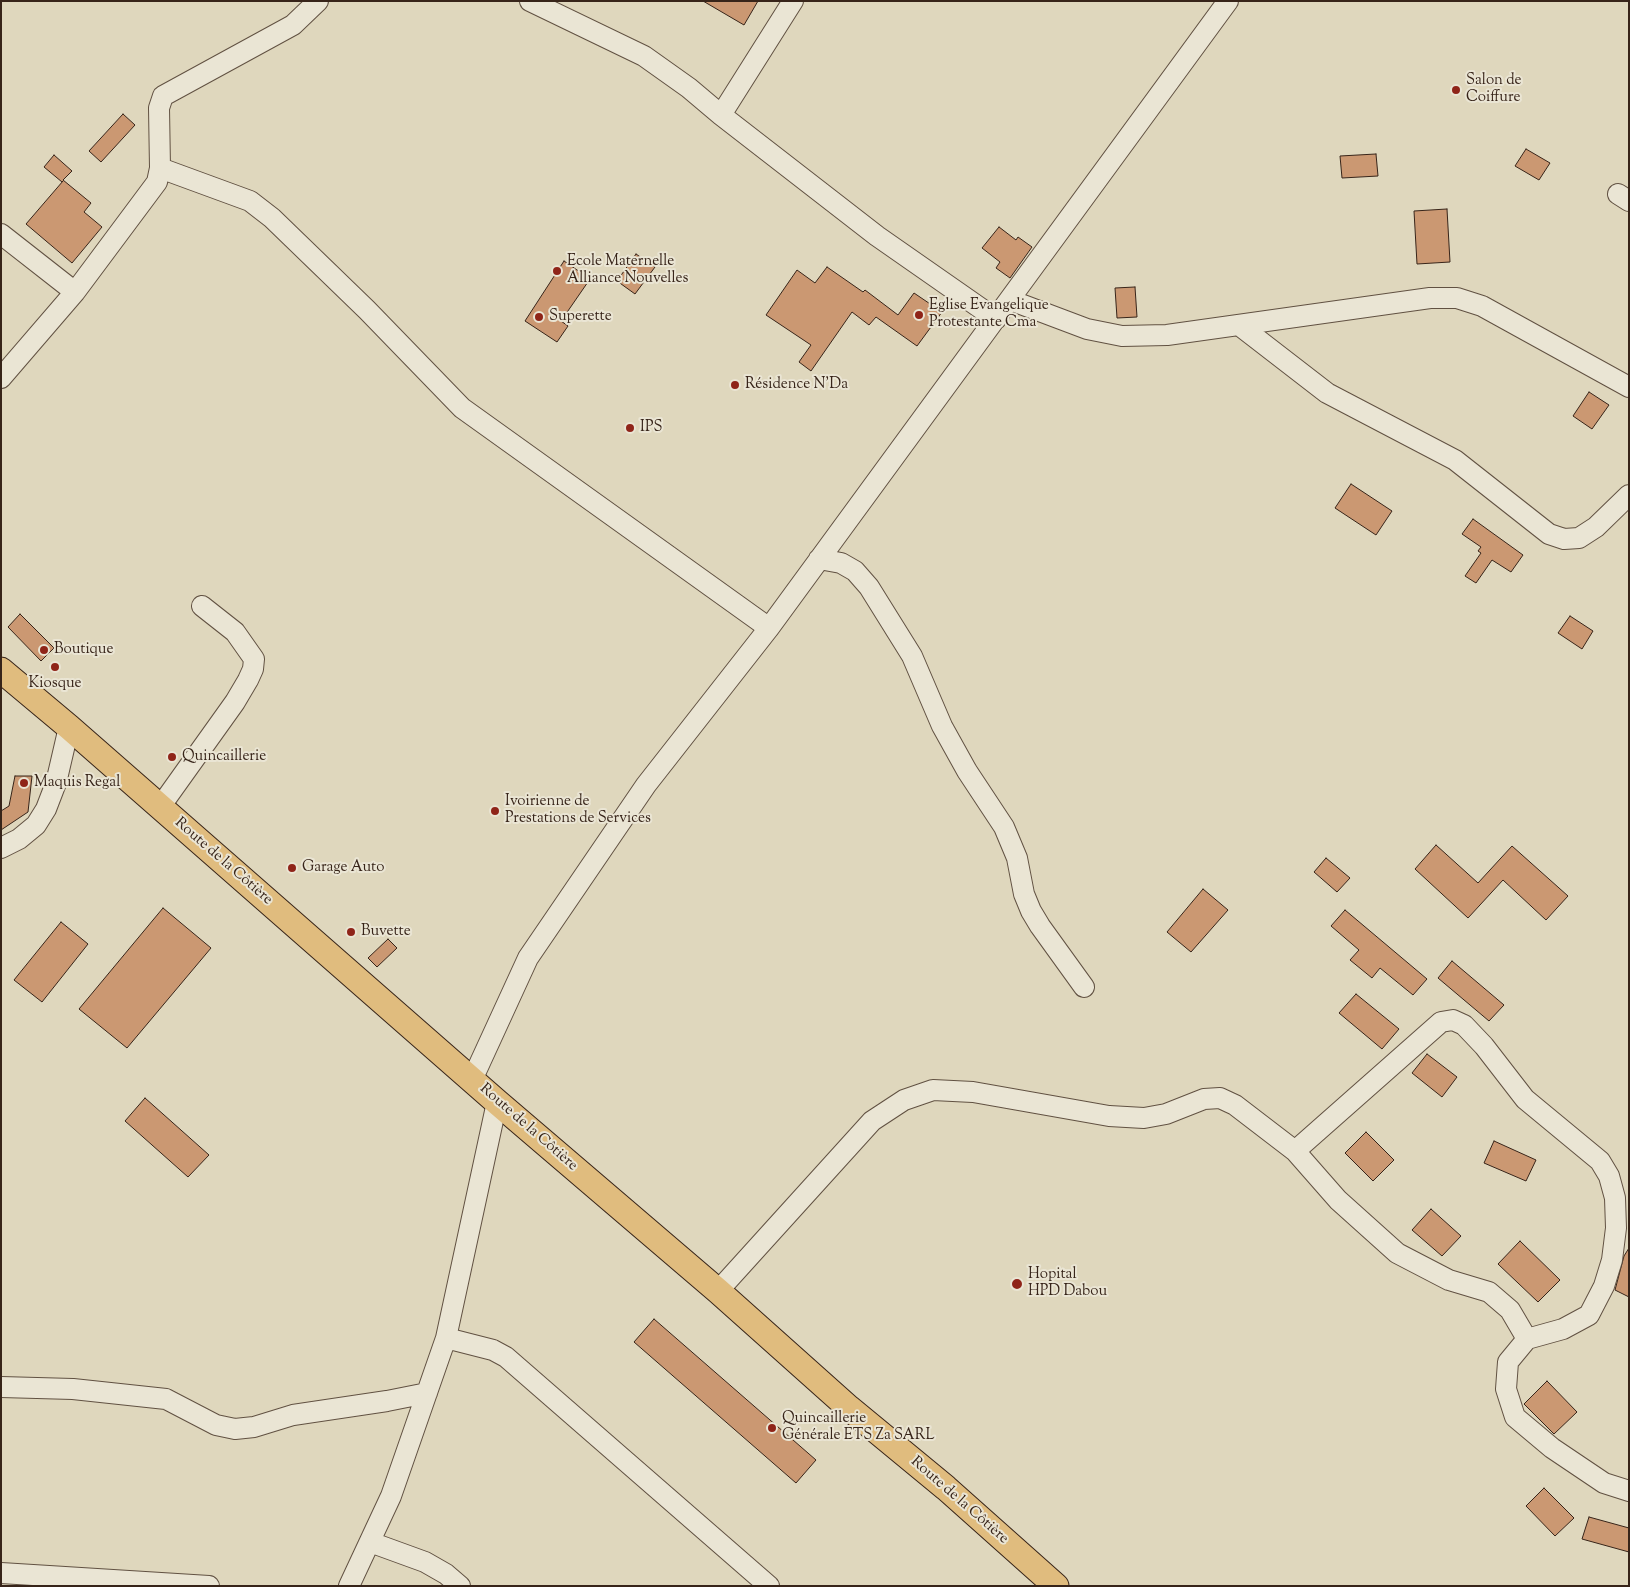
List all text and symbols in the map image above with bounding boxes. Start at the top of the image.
place label: Salon de Coiffure [1466,72,1521,107]
marker: Salon de Coiffure [1450,84,1462,96]
place label: Ecole Maternelle Alliance Nouvelles [567,253,688,288]
marker: Ecole Maternelle Alliance Nouvelles [551,265,563,277]
place label: Eglise Evangelique Protestante Cma [929,297,1049,332]
place label: Superette [549,308,612,326]
marker: Eglise Evangelique Protestante Cma [913,309,925,321]
marker: Superette [533,311,545,323]
place label: Résidence N'Da [745,376,848,394]
marker: Résidence N'Da [729,379,741,391]
place label: IPS [640,419,662,437]
marker: IPS [624,422,636,434]
place label: Boutique [54,641,113,659]
marker: Boutique [38,644,50,656]
marker: Kiosque [49,661,61,673]
place label: Kiosque [28,675,82,693]
place label: Quincaillerie [182,748,266,766]
marker: Quincaillerie [166,751,178,763]
place label: Maquis Regal [34,774,120,792]
marker: Maquis Regal [18,777,30,789]
place label: Ivoirienne de Prestations de Services [505,793,651,828]
marker: Ivoirienne de Prestations de Services [489,805,501,817]
street label: Route de la Côtière [170,815,276,909]
place label: Garage Auto [302,859,384,877]
marker: Garage Auto [286,862,298,874]
place label: Buvette [361,923,411,941]
marker: Buvette [345,926,357,938]
street label: Route de la Côtière [475,1081,581,1175]
place label: Hopital HPD Dabou [1028,1266,1107,1301]
marker: Hopital HPD Dabou [1010,1277,1024,1291]
place label: Quincaillerie Générale ETS Za SARL [782,1410,935,1445]
marker: Quincaillerie Générale ETS Za SARL [766,1422,778,1434]
street label: Route de la Côtière [906,1454,1012,1548]

